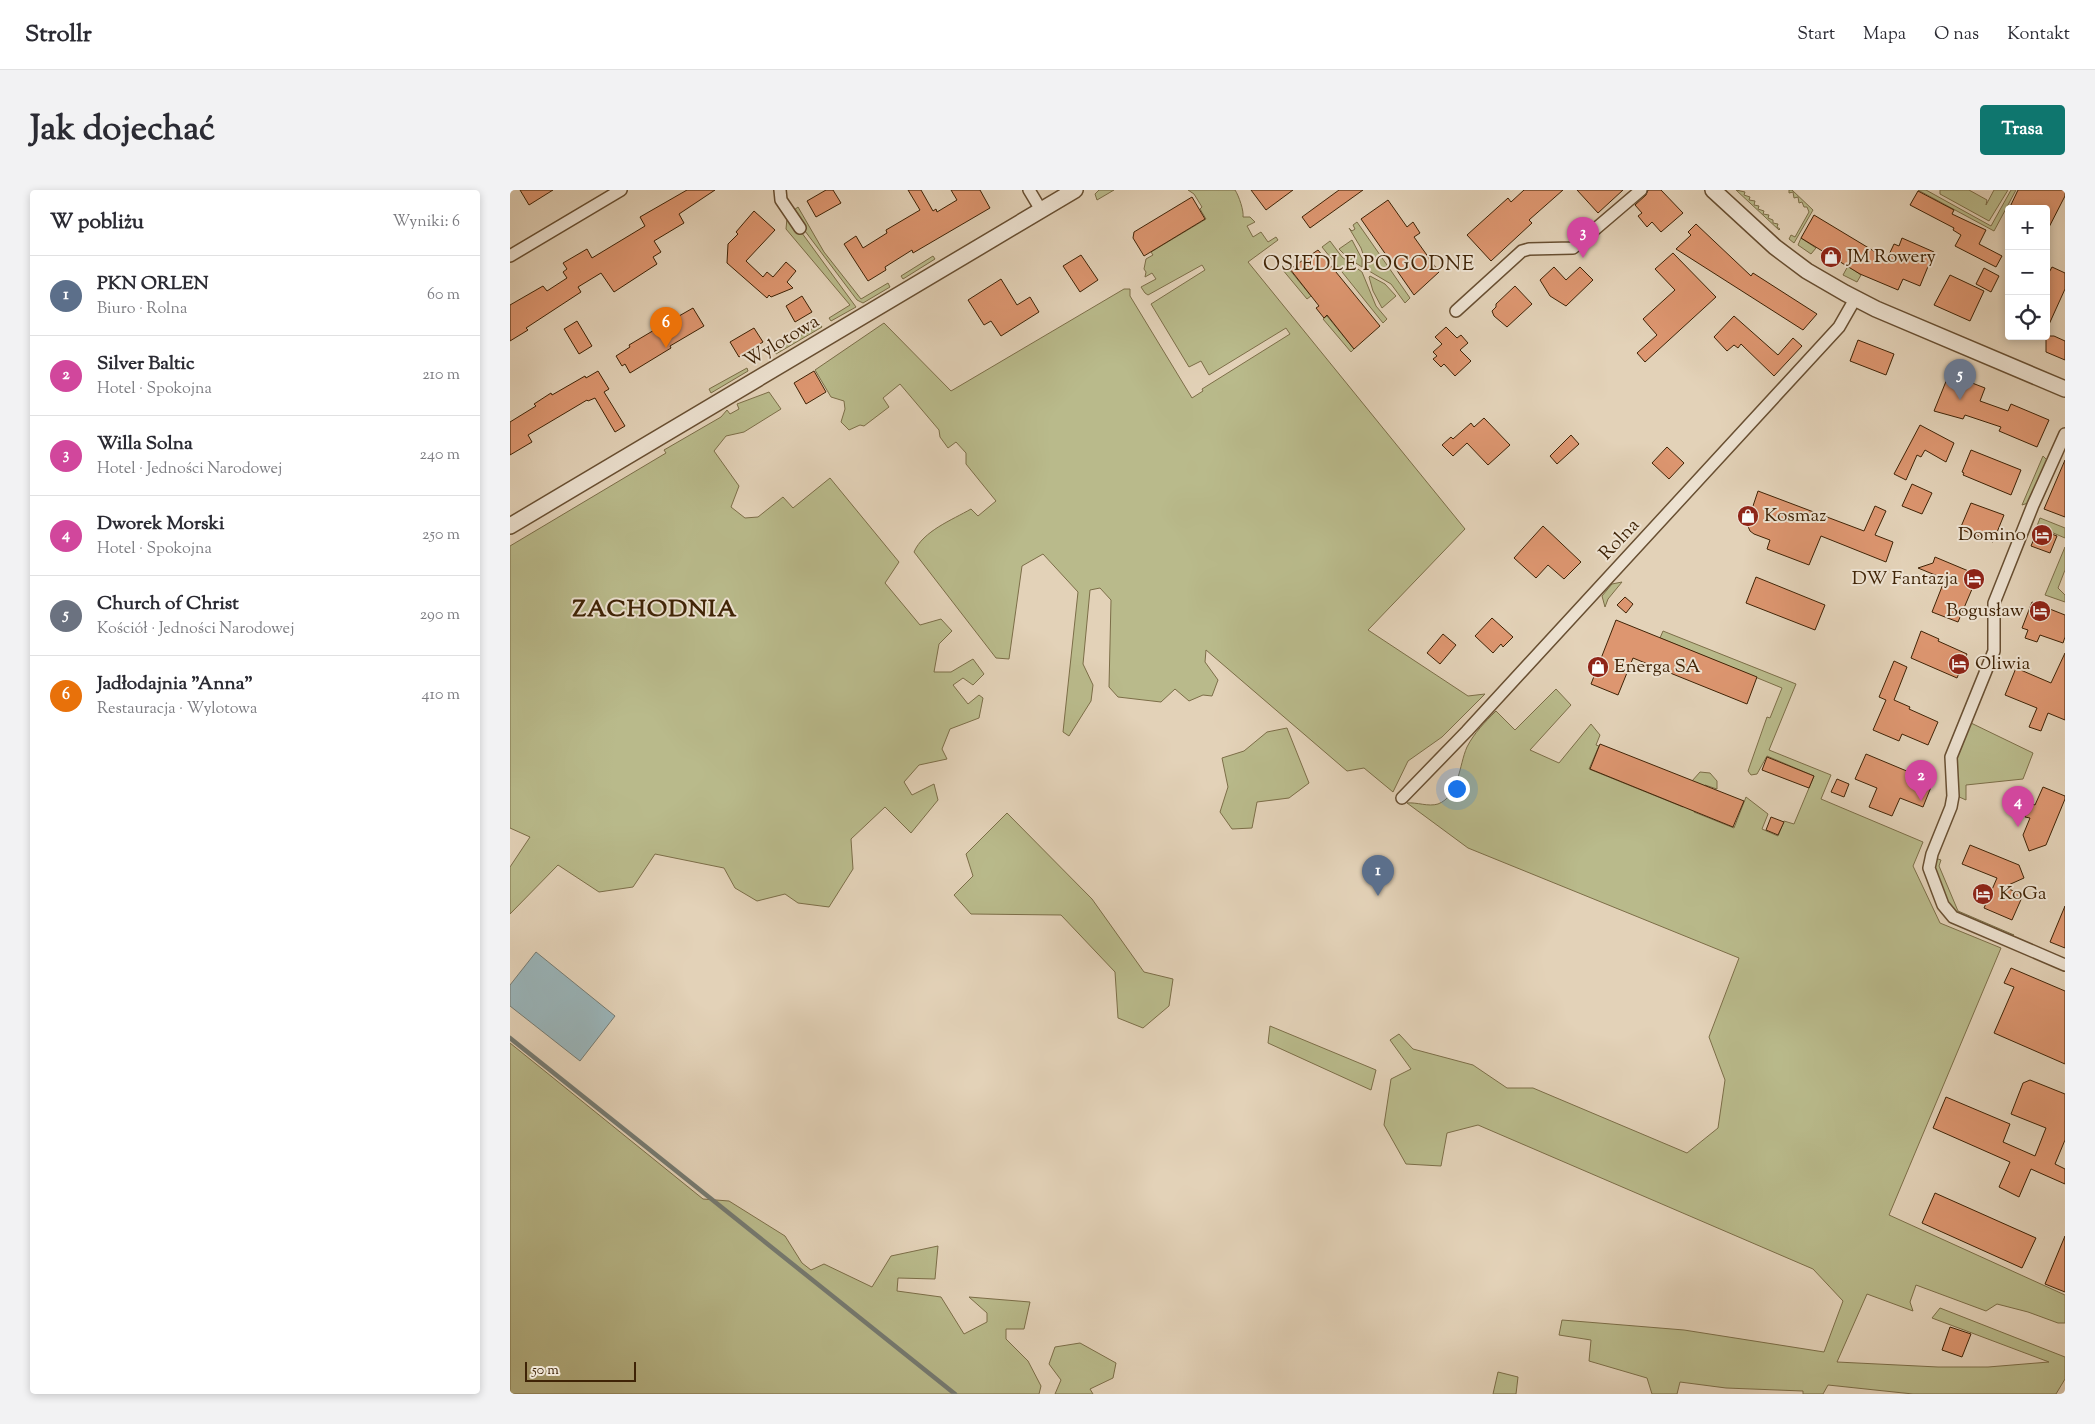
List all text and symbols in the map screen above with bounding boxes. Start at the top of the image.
text: Strollr [25,18,92,52]
text: Start [1797,22,1835,48]
text: Mapa [1863,22,1906,48]
text: O nas [1934,22,1979,48]
text: Kontakt [2007,22,2070,48]
text: Jak dojechać [30,105,215,156]
button: Trasa [1980,105,2065,155]
map controls [2005,205,2050,340]
button: + [2005,205,2050,250]
text: W pobliżu [50,208,144,238]
text: Wyniki: 6 [392,211,460,234]
pin: 3 [1567,217,1599,258]
place label: JM Rowery [1846,244,1937,271]
shop icon: JM Rowery [1819,245,1843,269]
button: − [2005,250,2050,295]
district label: OSIEDLE POGODNE [1263,251,1475,280]
text: PKN ORLEN [97,271,209,298]
text: 1 [63,284,69,307]
text: 60 m [427,284,460,307]
button: locate [2005,295,2050,340]
text: Biuro · Rolna [97,298,187,321]
pin: 6 [650,307,682,348]
street label: Wylotowa [739,309,825,375]
text: Silver Baltic [97,351,194,378]
pin: 5 [1944,359,1976,400]
text: 2 [62,364,70,387]
text: 210 m [422,364,460,387]
text: Hotel · Spokojna [97,378,212,401]
text: Willa Solna [97,431,193,458]
text: 3 [63,444,69,467]
text: 240 m [419,444,460,467]
text: Hotel · Jedności Narodowej [97,458,282,481]
place label: Kosmaz [1764,503,1826,530]
shop icon: Kosmaz [1736,504,1760,528]
text: Dworek Morski [97,511,224,538]
street label: Rolna [1594,513,1647,567]
place label: Domino [1958,522,2026,549]
hotel icon: Domino [2030,523,2054,547]
text: 4 [62,524,70,547]
text: 250 m [422,524,460,547]
text: Hotel · Spokojna [97,538,212,561]
place label: DW Fantazja [1852,566,1958,593]
hotel icon: DW Fantazja [1962,567,1986,591]
text: Church of Christ [97,591,239,618]
district label: ZACHODNIA [573,593,737,627]
place label: Bogusław [1946,598,2024,625]
hotel icon: Bogusław [2028,599,2052,623]
text: 5 [63,604,69,627]
text: 290 m [420,604,460,627]
text: Kościół · Jedności Narodowej [97,618,294,641]
place label: Oliwia [1975,651,2030,678]
hotel icon: Oliwia [1947,652,1971,676]
place label: Energa SA [1614,654,1701,681]
shop icon: Energa SA [1586,655,1610,679]
text: Jadłodajnia "Anna" [97,671,253,698]
text: 6 [62,684,70,707]
text: 410 m [422,684,460,707]
text: Restauracja · Wylotowa [97,698,257,721]
pin: 2 [1905,760,1937,801]
your location [1444,776,1470,802]
pin: 4 [2002,786,2034,827]
pin: 1 [1362,855,1394,896]
place label: KoGa [1999,881,2047,908]
hotel icon: KoGa [1971,882,1995,906]
scale bar [525,1359,636,1382]
text: 50 m [532,1361,559,1381]

